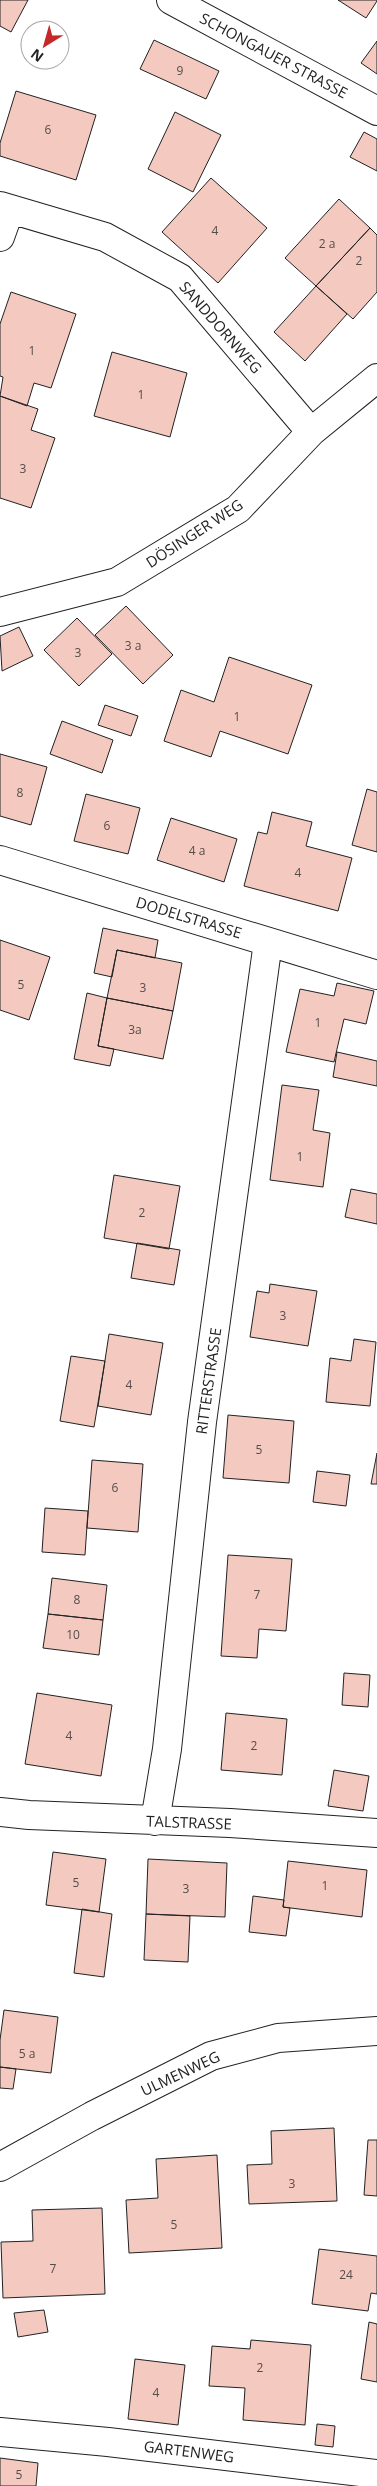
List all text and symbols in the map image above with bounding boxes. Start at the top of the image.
street label: SCHONGAUER STRASSE [197,8,351,102]
north arrow [20,20,70,70]
text: N [27,45,47,67]
house number: 9 [177,62,184,79]
house number: 6 [45,121,52,138]
house number: 4 [212,222,219,239]
house number: 2 a [319,235,335,252]
house number: 2 [356,252,363,269]
street label: SANDDORNWEG [175,277,267,377]
house number: 1 [29,342,35,359]
house number: 1 [138,386,144,403]
house number: 3 [20,460,27,477]
street label: DÖSINGER WEG [142,494,246,572]
house number: 3 a [125,637,141,654]
house number: 3 [75,644,82,661]
house number: 1 [234,708,240,725]
house number: 8 [17,784,24,801]
house number: 6 [104,817,111,834]
house number: 4 a [189,842,205,859]
house number: 4 [295,864,302,881]
street label: DODELSTRASSE [134,891,244,943]
house number: 5 [18,976,25,993]
house number: 3 [140,979,147,996]
house number: 1 [315,1014,321,1031]
house number: 3a [128,1021,142,1038]
house number: 1 [297,1148,303,1165]
house number: 2 [139,1204,146,1221]
house number: 3 [280,1307,287,1324]
street label: RITTERSTRASSE [191,1326,225,1436]
house number: 4 [126,1376,133,1393]
house number: 5 [256,1441,263,1458]
house number: 6 [112,1479,119,1496]
house number: 7 [254,1586,261,1603]
house number: 8 [74,1591,81,1608]
house number: 10 [66,1626,80,1643]
house number: 4 [66,1727,73,1744]
house number: 2 [251,1737,258,1754]
street label: TALSTRASSE [146,1811,232,1833]
house number: 5 [73,1874,80,1891]
house number: 1 [322,1877,328,1894]
house number: 3 [183,1880,190,1897]
house number: 5 a [19,2045,35,2062]
street label: ULMENWEG [137,2046,223,2100]
house number: 3 [289,2175,296,2192]
house number: 5 [171,2216,178,2233]
house number: 7 [50,2260,57,2277]
house number: 24 [339,2266,353,2283]
house number: 2 [257,2359,264,2376]
house number: 4 [153,2384,160,2401]
street label: GARTENWEG [143,2436,235,2466]
house number: 5 [16,2466,23,2483]

